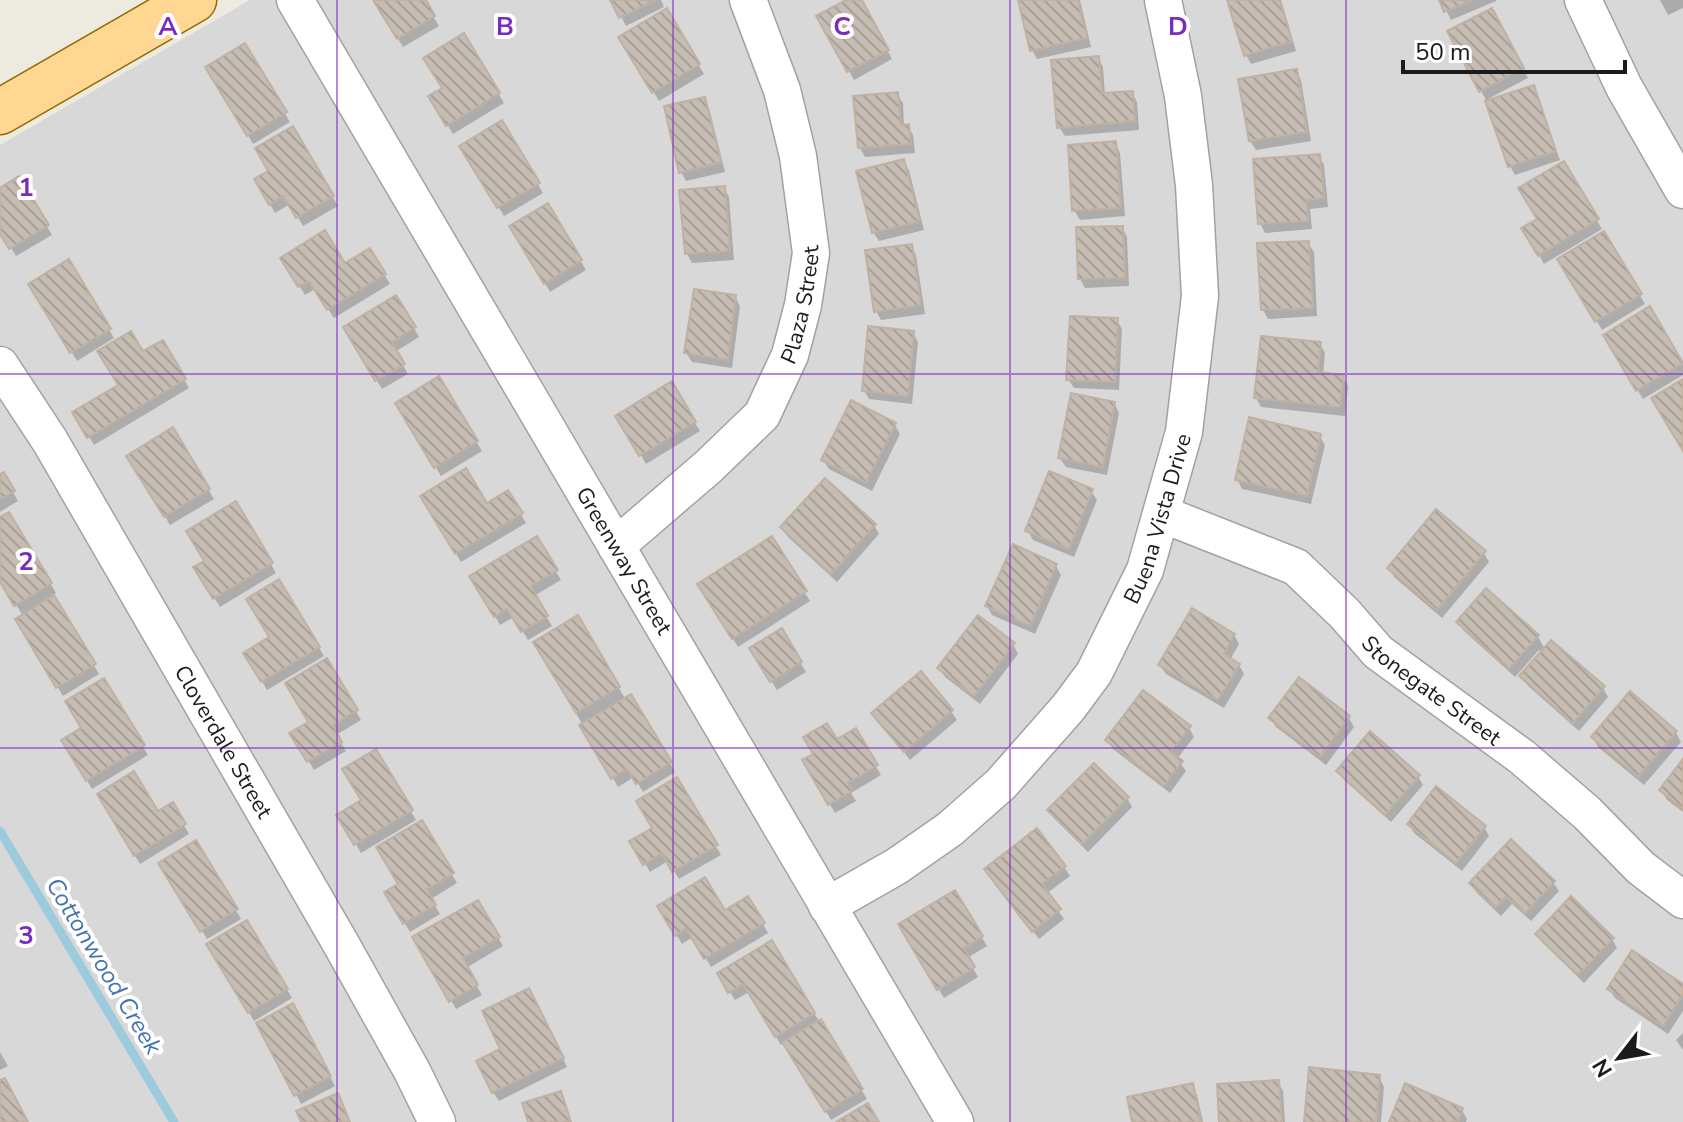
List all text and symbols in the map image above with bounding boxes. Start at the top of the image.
text: A [158,9,178,44]
text: B [496,9,514,44]
text: C [833,9,851,44]
text: D [1168,9,1188,44]
scale bar [1403,24,1625,74]
text: 50 m [1415,36,1471,68]
text: 1 [18,170,34,205]
street label: Plaza Street [774,244,827,369]
street label: Buena Vista Drive [1117,430,1199,609]
street label: Greenway Street [569,481,679,640]
text: 2 [18,544,34,579]
street label: Stonegate Street [1354,629,1507,753]
street label: Cloverdale Street [167,660,279,824]
water label: Cottonwood Creek [39,872,170,1061]
text: 3 [18,918,34,953]
north arrow [1579,1018,1659,1098]
text: N [1586,1053,1620,1083]

